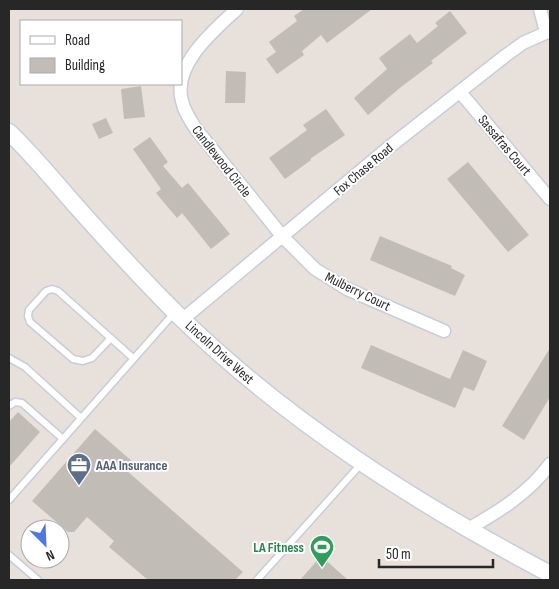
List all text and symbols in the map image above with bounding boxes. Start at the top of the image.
legend [20,20,182,85]
text: Road [65,31,90,50]
text: Building [65,56,105,75]
street label: Sassafras Court [474,112,535,179]
street label: Candlewood Circle [188,122,255,201]
street label: Fox Chase Road [330,139,397,199]
street label: Mulberry Court [322,268,393,315]
street label: Lincoln Drive West [182,317,257,388]
office icon: AAA Insurance [66,452,92,486]
place label: AAA Insurance [95,457,167,474]
north arrow [20,519,70,569]
sports icon: LA Fitness [309,534,335,568]
scale bar [379,536,493,568]
place label: LA Fitness [253,539,304,556]
text: 50 m [386,545,411,564]
text: N [43,546,57,565]

